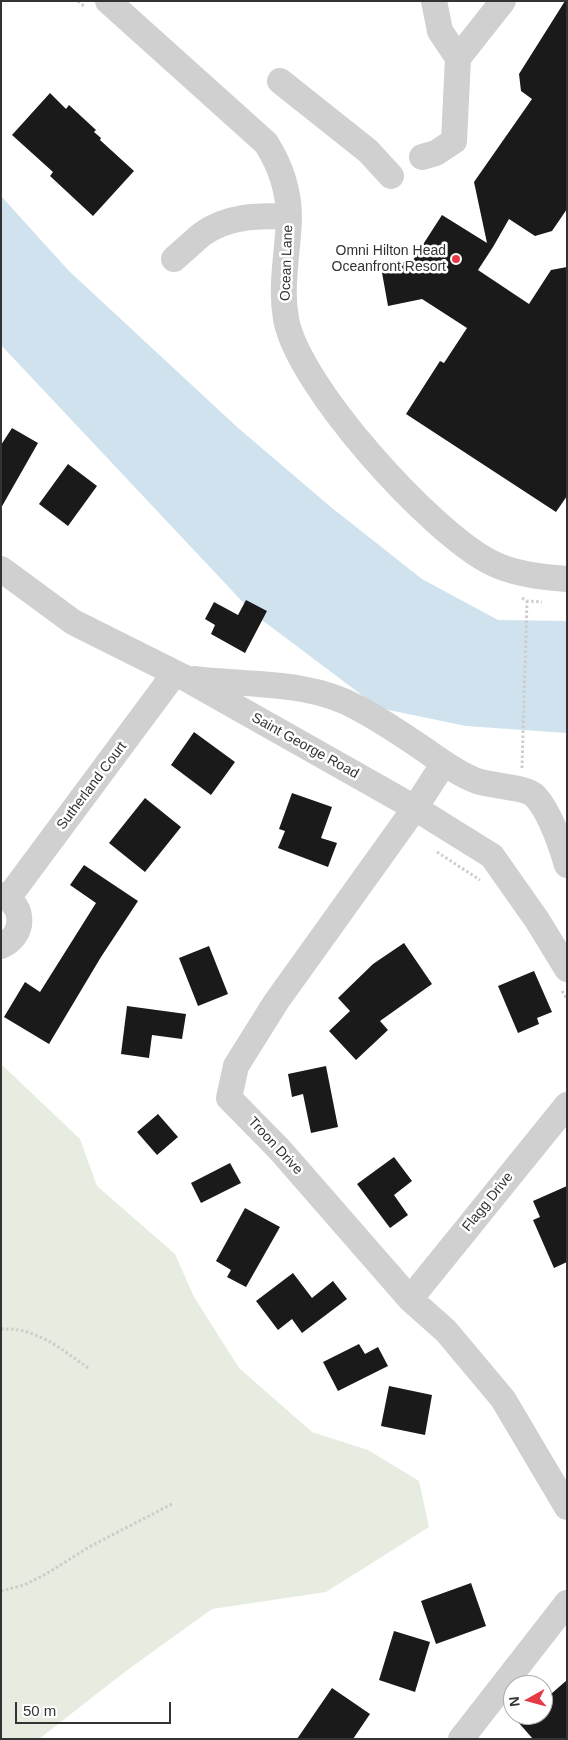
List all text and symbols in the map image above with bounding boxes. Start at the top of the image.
street label: Ocean Lane [277,225,297,301]
place label: Omni Hilton Head Oceanfront Resort [332,243,446,276]
marker: Omni Hilton Head Oceanfront Resort [450,253,462,265]
street label: Saint George Road [249,710,361,782]
street label: Sutherland Court [53,739,131,833]
street label: Troon Drive [244,1114,306,1178]
street label: Flagg Drive [459,1169,517,1235]
north arrow [503,1675,553,1725]
scale bar [18,1692,174,1724]
text: N [506,1696,523,1708]
text: 50 m [23,1702,56,1719]

